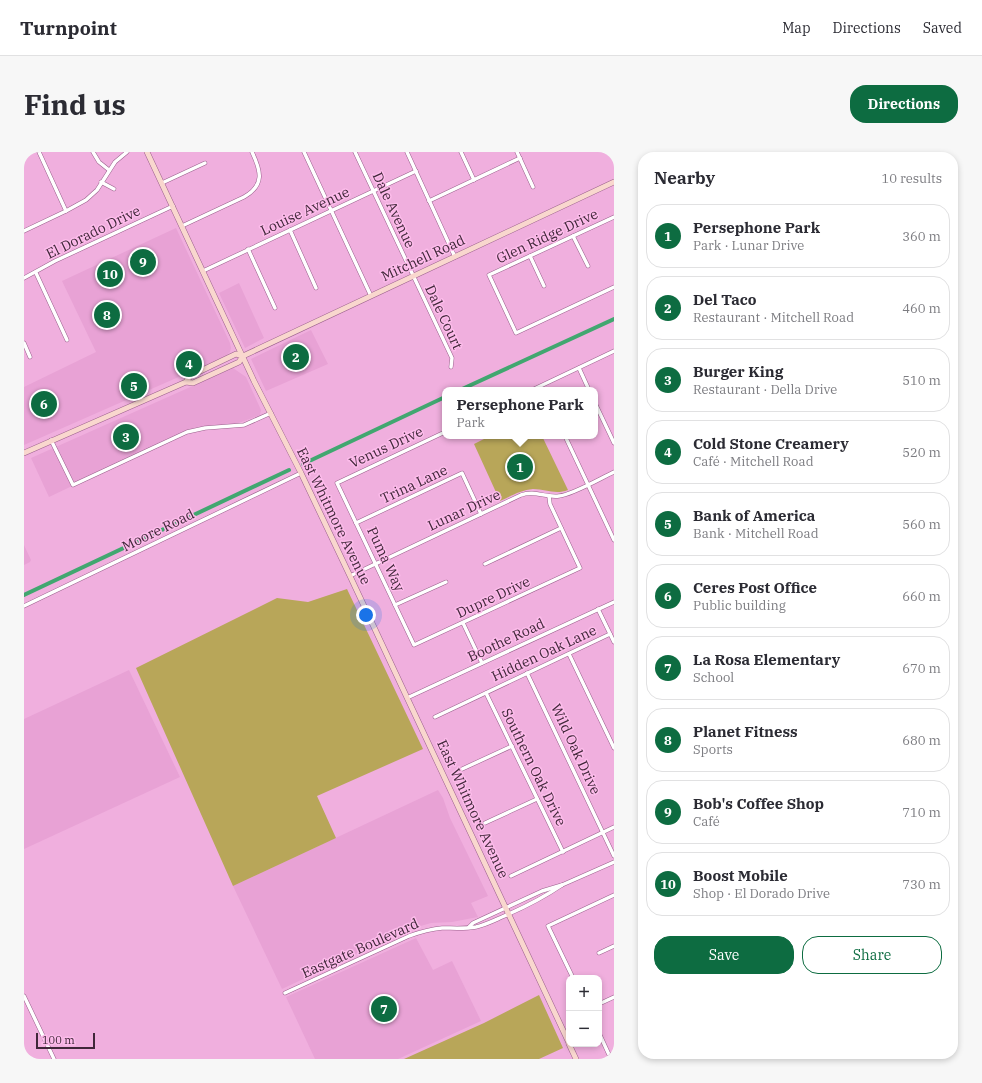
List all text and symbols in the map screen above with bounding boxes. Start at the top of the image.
text: Turnpoint [20,16,117,40]
text: Map [782,19,811,37]
text: Directions [833,19,901,37]
text: Saved [923,19,962,37]
button: Directions [850,85,958,123]
text: Find us [24,86,126,123]
text: Nearby [654,167,715,189]
street label: Dale Avenue [369,169,419,251]
text: 10 results [881,170,942,187]
street label: Louise Avenue [258,183,352,239]
street label: El Dorado Drive [43,201,143,263]
street label: Glen Ridge Drive [493,205,601,267]
text: Persephone Park [693,218,820,237]
text: 1 [664,228,672,245]
text: 360 m [902,228,941,245]
street label: Mitchell Road [378,231,468,285]
text: Park · Lunar Drive [693,237,804,254]
pin: 9 [130,247,156,277]
pin: 10 [97,259,123,289]
street label: Dale Court [421,282,467,352]
text: Del Taco [693,290,756,309]
pin: 8 [94,300,120,330]
text: 2 [664,300,672,317]
text: 460 m [902,300,941,317]
text: Restaurant · Mitchell Road [693,309,854,326]
pin: 2 [283,342,309,372]
pin: 4 [176,349,202,379]
text: Burger King [693,362,783,381]
pin: 5 [121,371,147,401]
text: 3 [664,372,672,389]
text: 510 m [902,372,941,389]
text: Restaurant · Della Drive [693,381,837,398]
popup [442,387,598,439]
pin: 6 [31,389,57,419]
text: Persephone Park [456,395,584,414]
text: Park [456,414,485,431]
pin: 3 [113,422,139,452]
street label: Venus Drive [346,422,426,472]
text: Cold Stone Creamery [693,434,849,453]
street label: East Whitmore Avenue [293,444,375,588]
text: 4 [664,444,672,461]
text: 520 m [902,444,941,461]
pin: 1 [507,452,533,482]
text: Café · Mitchell Road [693,453,814,470]
street label: Trina Lane [378,461,450,507]
street label: Lunar Drive [425,485,503,535]
street label: Moore Road [119,504,198,555]
text: Bank of America [693,506,815,525]
text: 5 [664,516,672,533]
text: 560 m [902,516,941,533]
street label: Puma Way [363,524,409,595]
text: Bank · Mitchell Road [693,525,819,542]
street label: Dupre Drive [453,572,533,622]
text: Ceres Post Office [693,578,817,597]
text: 6 [664,588,672,605]
text: 660 m [902,588,941,605]
text: Public building [693,597,786,614]
your location [356,605,376,625]
street label: Boothe Road [465,614,548,666]
street label: Hidden Oak Lane [489,621,599,685]
text: La Rosa Elementary [693,650,840,669]
text: 7 [664,660,672,677]
text: 670 m [902,660,941,677]
text: School [693,669,734,686]
street label: Wild Oak Drive [547,701,605,797]
street label: Southern Oak Drive [498,705,570,829]
text: Planet Fitness [693,722,798,741]
text: 8 [664,732,672,749]
text: 680 m [902,732,941,749]
street label: East Whitmore Avenue [433,737,513,881]
text: Sports [693,741,733,758]
text: Bob's Coffee Shop [693,794,824,813]
text: 9 [664,804,672,821]
text: 710 m [902,804,941,821]
text: Café [693,813,720,830]
text: Boost Mobile [693,866,788,885]
text: 10 [660,876,676,893]
text: 730 m [902,876,941,893]
text: Shop · El Dorado Drive [693,885,830,902]
street label: Eastgate Boulevard [299,914,422,982]
button: Save [654,936,794,974]
button: Share [802,936,942,974]
map controls [566,975,602,1047]
button: + [566,975,602,1011]
pin: 7 [371,994,397,1024]
button: − [566,1011,602,1047]
scale bar [36,1031,95,1050]
text: 100 m [42,1033,75,1047]

